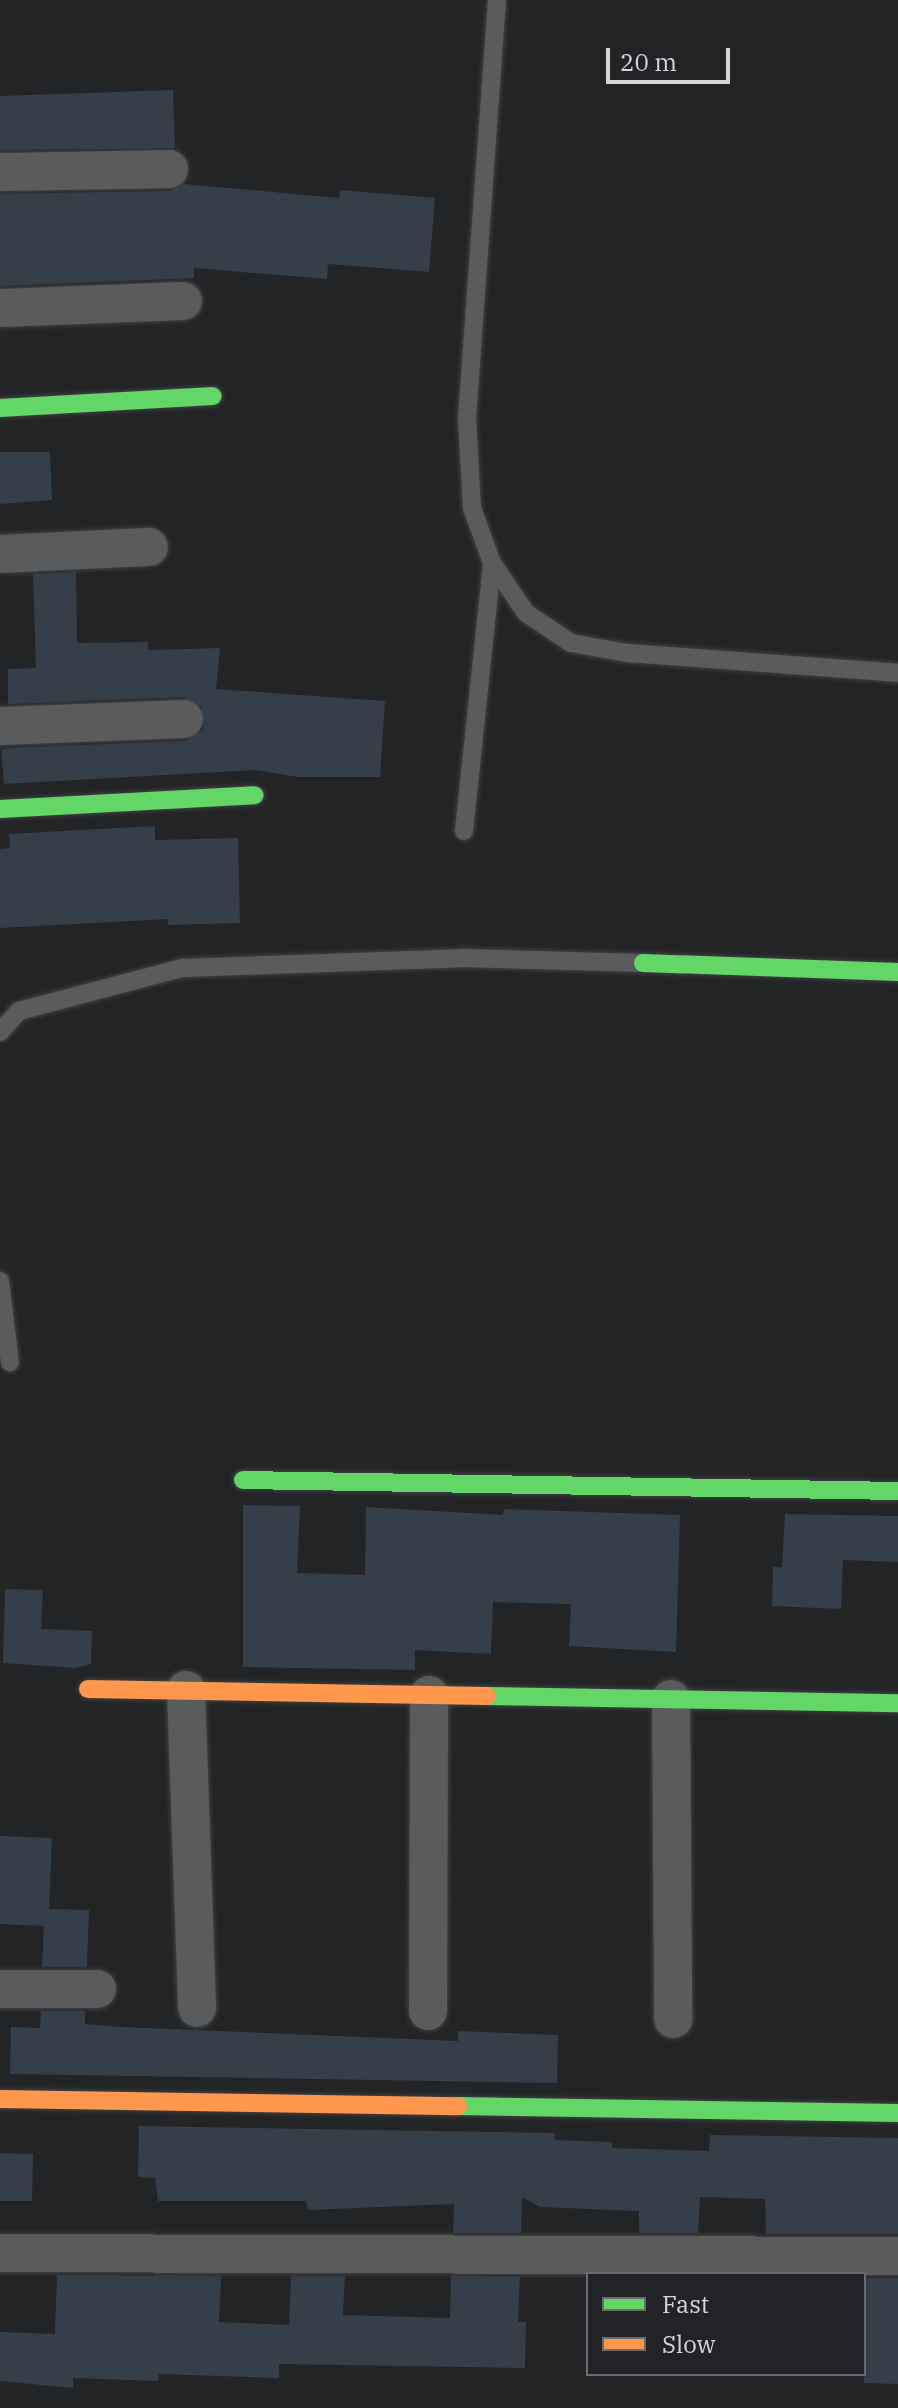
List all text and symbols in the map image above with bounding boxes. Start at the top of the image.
scale bar [610,32,734,82]
text: 20 m [620,46,677,78]
legend [586,2272,866,2376]
text: Fast [662,2288,709,2320]
text: Slow [662,2328,715,2360]

